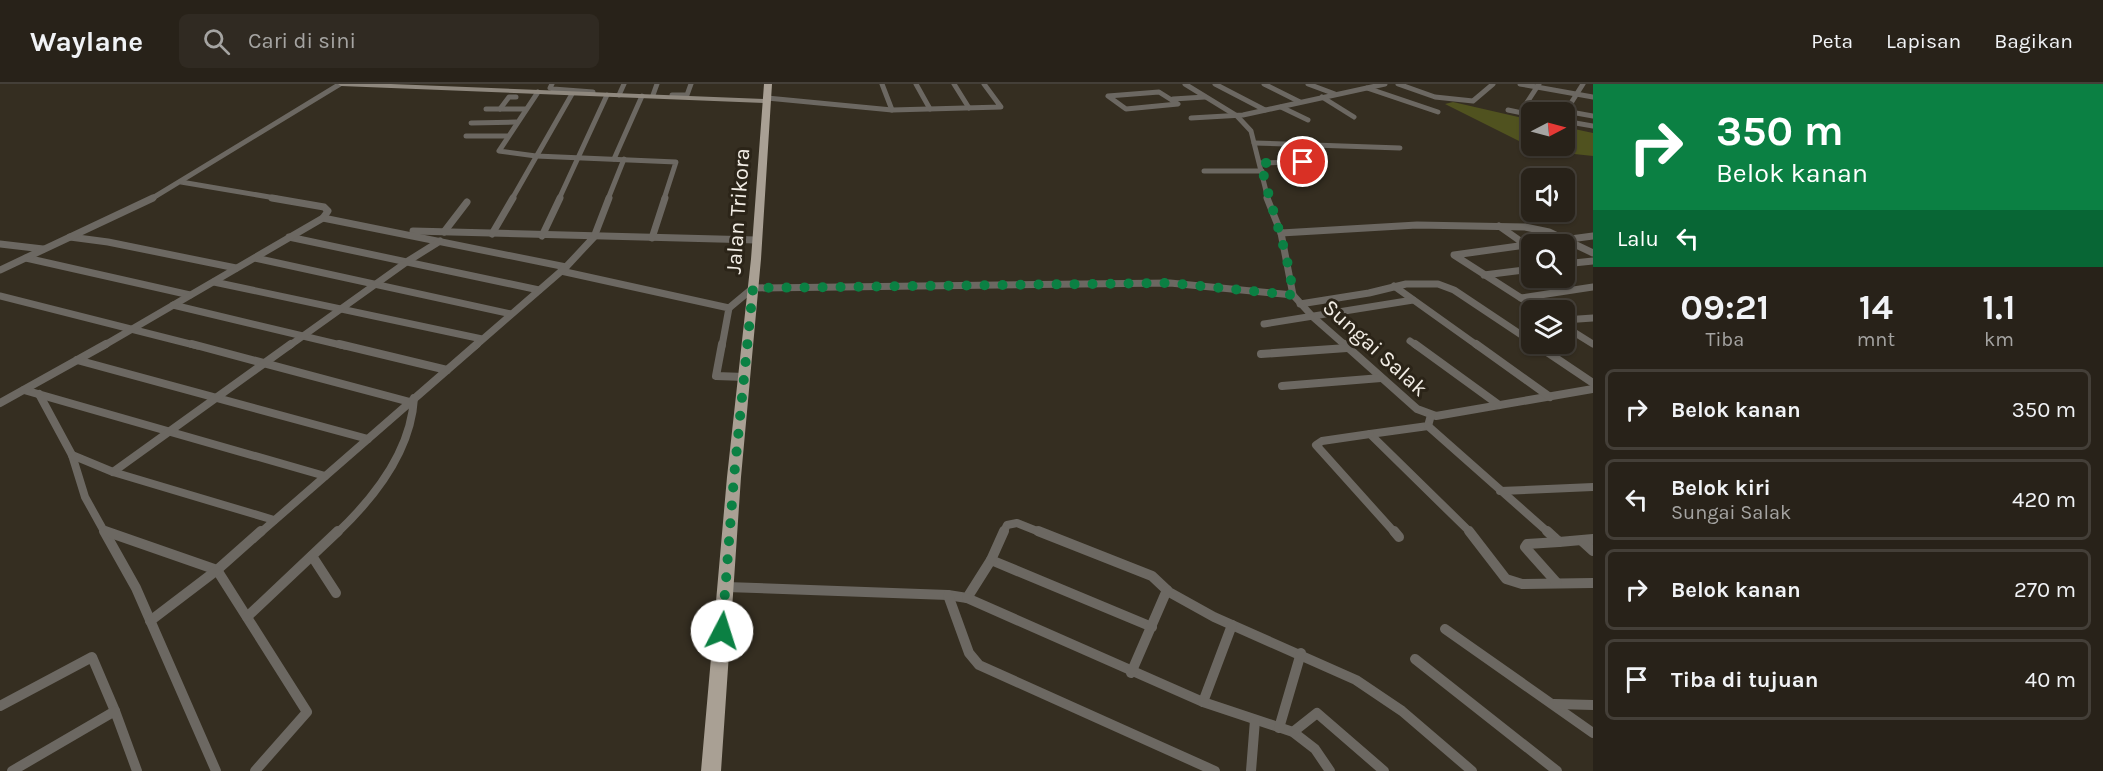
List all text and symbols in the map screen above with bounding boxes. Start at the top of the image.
search box [179,14,599,68]
text: Waylane [30,25,143,58]
icon: search [200,25,233,58]
text: Cari di sini [248,28,356,54]
text: Peta [1811,29,1853,53]
text: Lapisan [1886,29,1961,53]
text: Bagikan [1994,29,2073,53]
north arrow [1521,102,1575,156]
map controls [1521,102,1575,354]
text: 350 m [1716,106,1844,156]
icon: right [1617,108,1695,186]
pin [1277,136,1328,187]
icon: arrive [1286,145,1319,178]
street label: Jalan Trikora [721,147,755,275]
text: Belok kanan [1716,157,1868,189]
button: sound [1521,168,1575,222]
icon: left [1671,222,1704,255]
text: Lalu [1617,226,1659,252]
button: search [1521,234,1575,288]
text: 09:21 [1680,286,1769,328]
text: 14 [1859,286,1893,328]
text: 1.1 [1982,286,2016,328]
street label: Sungai Salak [1317,294,1433,402]
button: layers [1521,300,1575,354]
text: Tiba [1705,328,1744,351]
text: mnt [1857,328,1895,351]
text: km [1984,328,2014,351]
icon: right [1620,393,1653,426]
text: Belok kanan [1671,397,1801,423]
text: 350 m [2012,397,2076,423]
text: Belok kiri [1671,475,1771,501]
icon: left [1620,483,1653,516]
text: 420 m [2012,487,2076,513]
text: Sungai Salak [1671,501,1791,524]
icon: right [1620,573,1653,606]
text: Belok kanan [1671,577,1801,603]
text: 270 m [2014,577,2076,603]
position arrow [690,599,754,663]
icon: arrive [1620,663,1653,696]
text: Tiba di tujuan [1671,667,1818,693]
text: 40 m [2025,667,2076,693]

